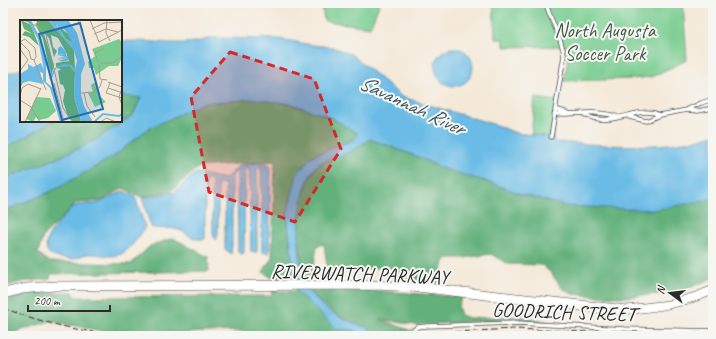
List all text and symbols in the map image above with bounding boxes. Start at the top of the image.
park label: North Augusta Soccer Park [555,18,657,66]
inset map [20,20,122,122]
water label: Savannah River [355,69,472,142]
street label: RIVERWATCH PARKWAY [271,258,452,290]
north arrow [650,273,690,313]
text: N [653,283,669,296]
scale bar [28,287,110,313]
text: 200 m [34,293,61,309]
street label: GOODRICH STREET [492,297,641,327]

